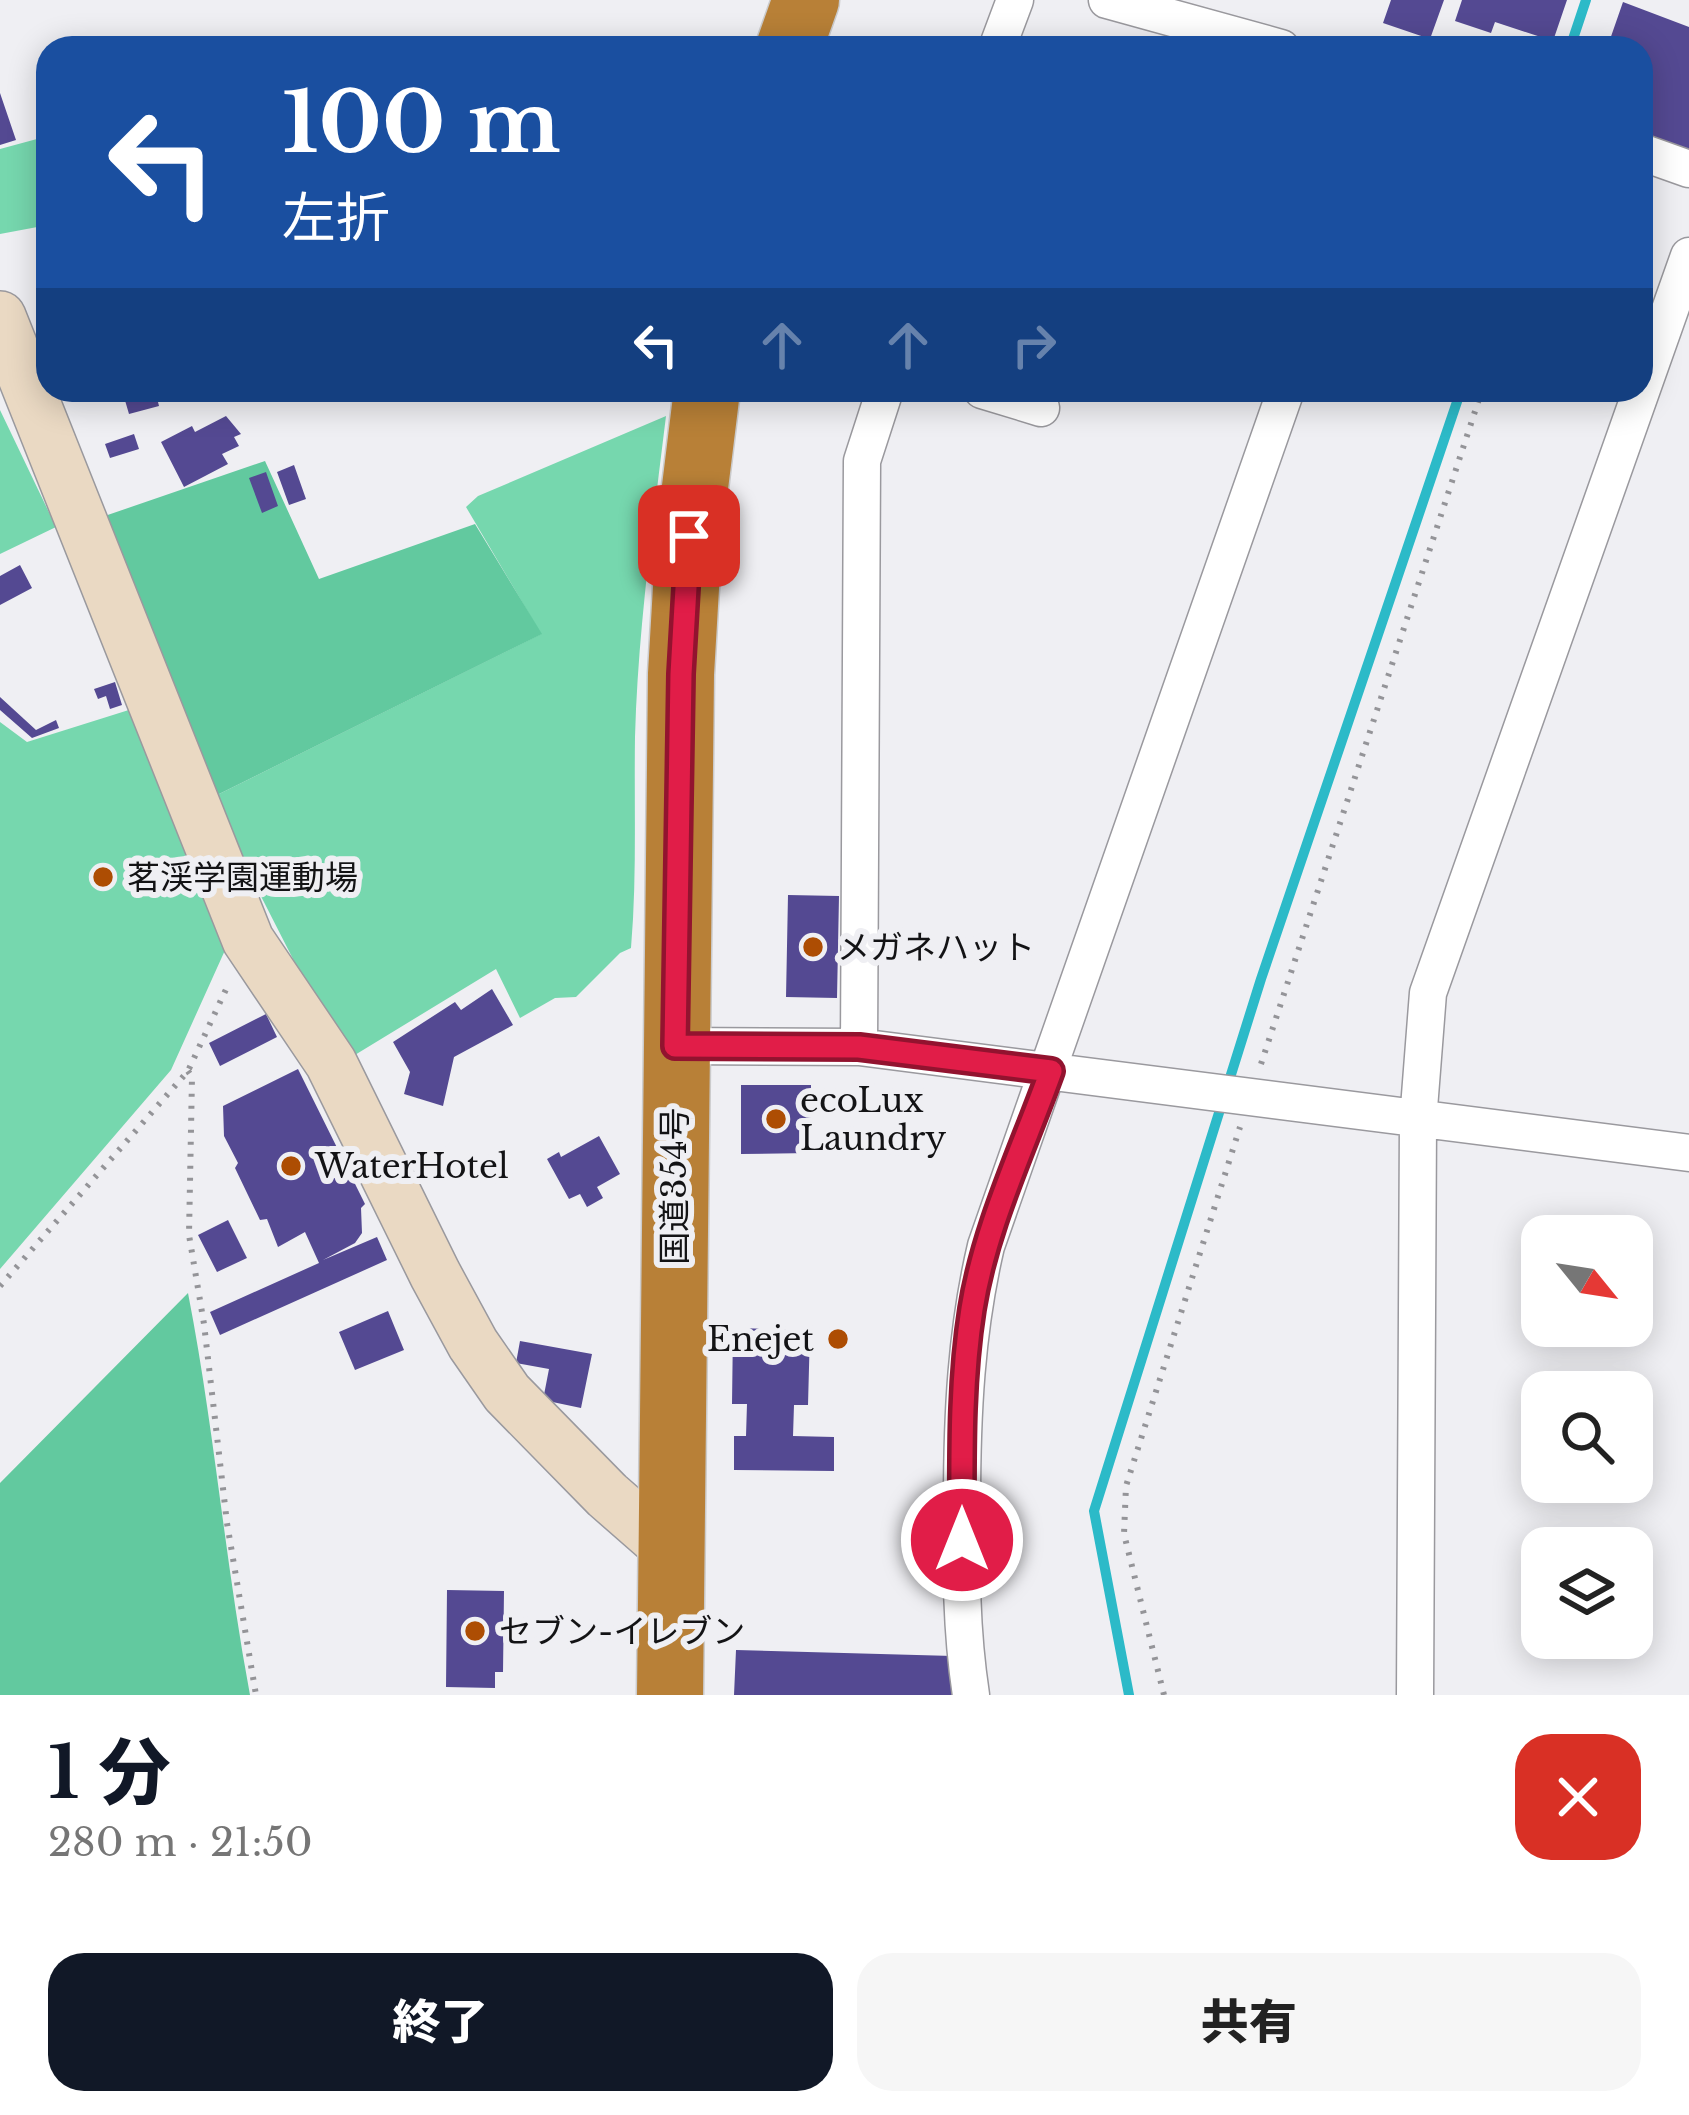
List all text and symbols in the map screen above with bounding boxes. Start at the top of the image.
text: 100 m [282,71,561,175]
icon: left [84,84,240,240]
text: 左折 [282,185,390,252]
icon: left [623,312,689,378]
icon: ahead [749,312,815,378]
icon: ahead [875,312,941,378]
icon: right [1001,312,1067,378]
pin [638,485,740,587]
icon: arrive [656,503,722,569]
place label: 茗渓学園運動場 [127,857,358,898]
marker: 茗渓学園運動場 [90,864,116,890]
place label: メガネハット [837,927,1035,968]
marker: メガネハット [800,934,826,960]
place label: ecoLux Laundry [800,1080,946,1159]
marker: ecoLux Laundry [763,1106,789,1132]
street label: 国道354号 [654,1107,695,1265]
place label: WaterHotel [314,1146,509,1187]
marker: WaterHotel [278,1153,304,1179]
north arrow [1521,1215,1653,1347]
map controls [1521,1215,1653,1659]
place label: Enejet [707,1319,815,1360]
marker: Enejet [825,1326,851,1352]
button: search [1521,1371,1653,1503]
position arrow [899,1477,1025,1603]
button: layers [1521,1527,1653,1659]
place label: セブン-イレブン [499,1611,745,1652]
marker: セブン-イレブン [462,1618,488,1644]
text: 1 分 [48,1728,171,1817]
button: close [1515,1734,1641,1860]
text: 280 m · 21:50 [48,1818,313,1867]
button: 終了 [48,1953,833,2091]
button: 共有 [857,1953,1641,2091]

